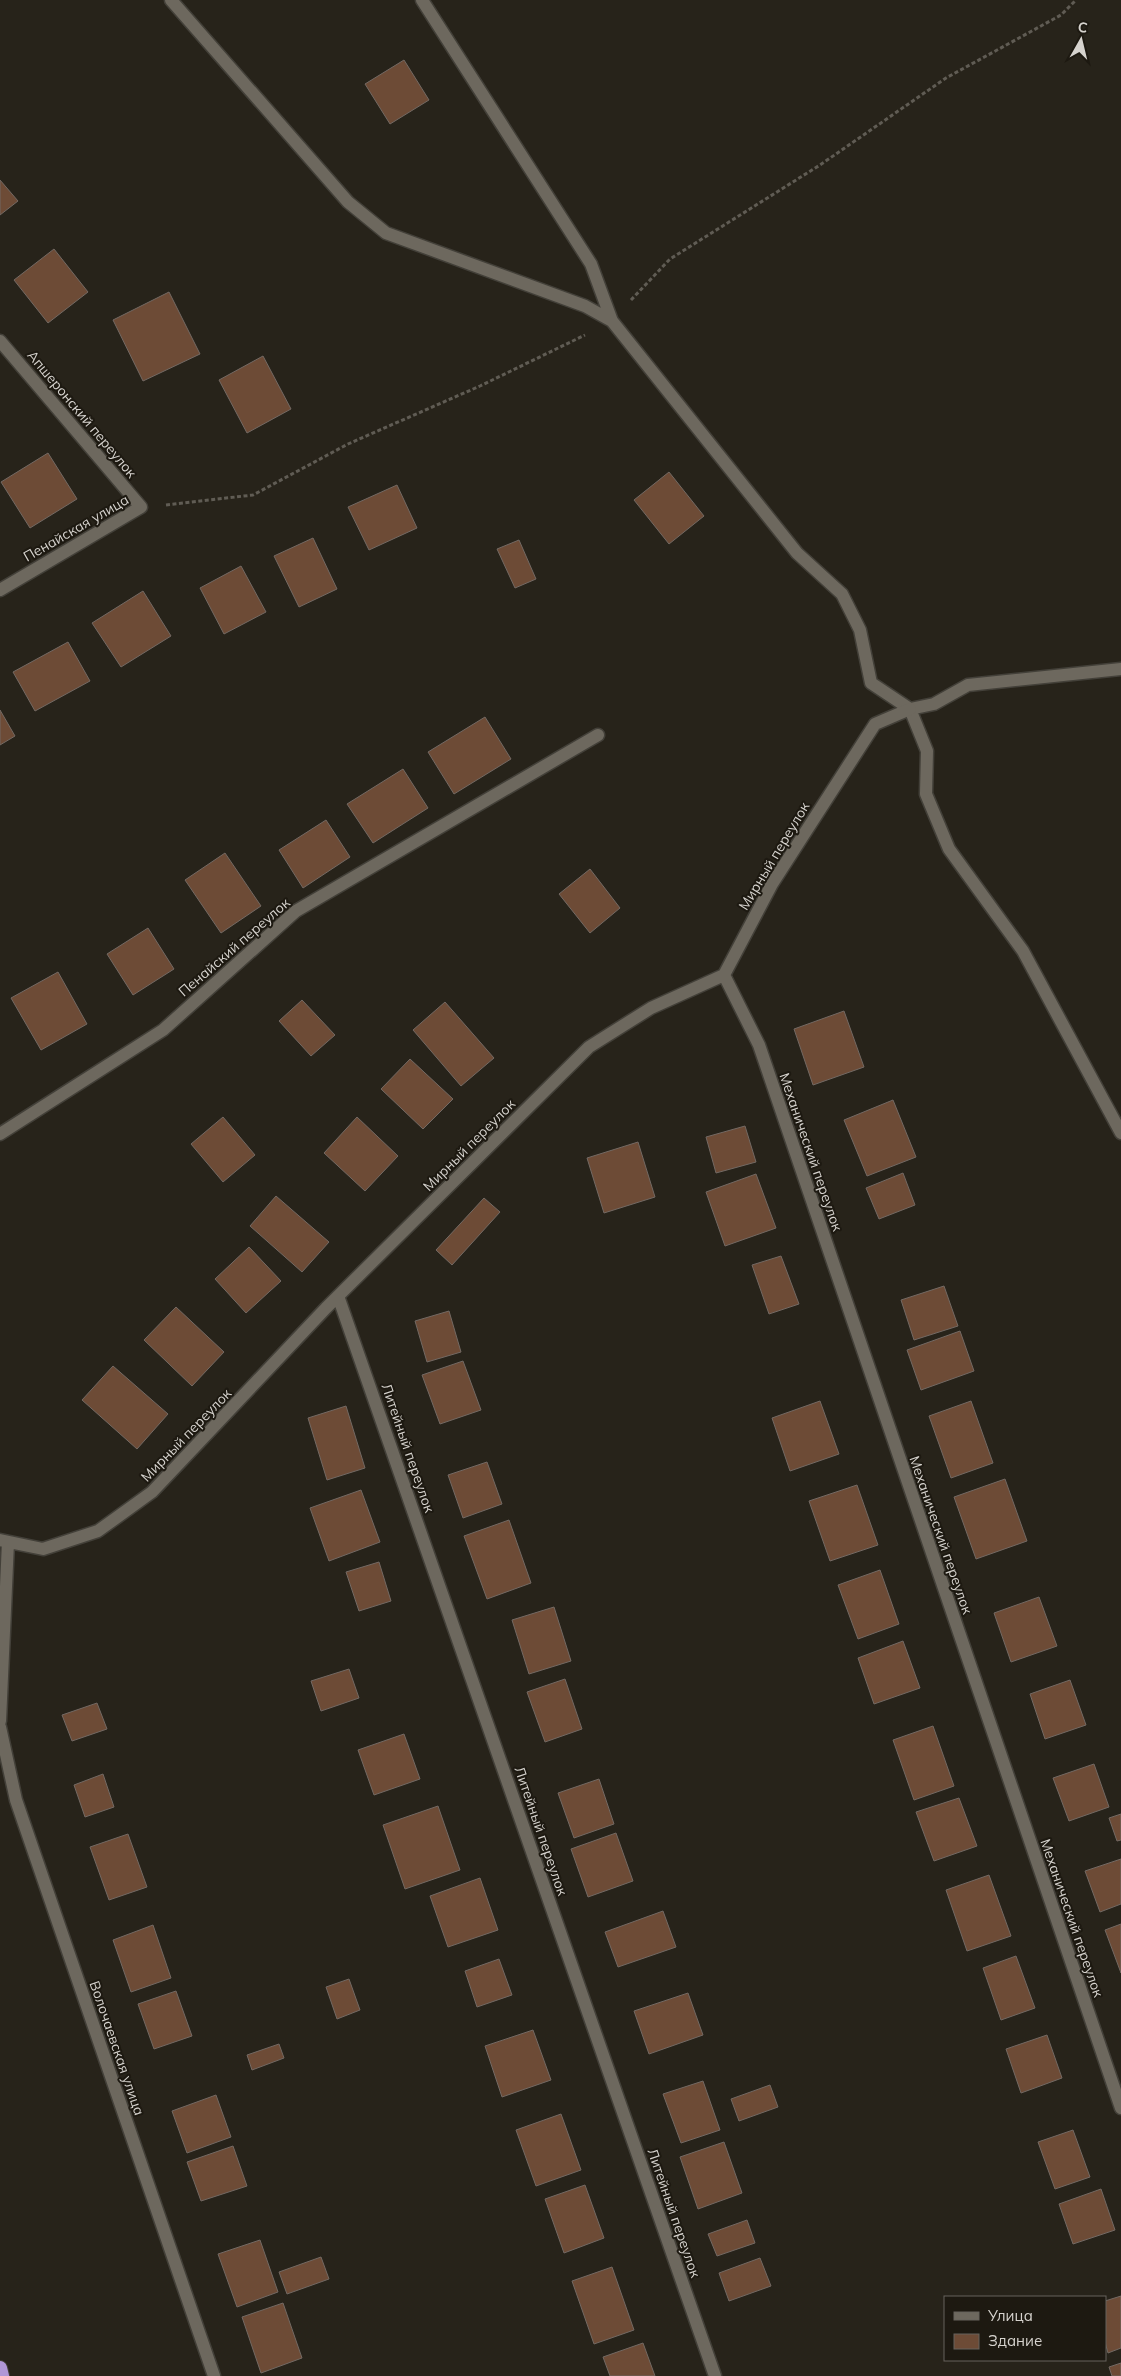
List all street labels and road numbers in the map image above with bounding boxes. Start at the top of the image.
street label: Апшеронский переулок [23,347,141,482]
street label: Пенайская улица [20,490,132,566]
street label: Мирный переулок [735,798,814,913]
street label: Пенайский переулок [175,893,294,1000]
street label: Механический переулок [775,1070,847,1234]
street label: Мирный переулок [419,1095,519,1195]
street label: Литейный переулок [377,1381,439,1515]
street label: Мирный переулок [137,1384,236,1485]
street label: Механический переулок [905,1453,977,1617]
street label: Литейный переулок [510,1764,572,1898]
street label: Механический переулок [1036,1836,1108,2000]
street label: Волочаевская улица [86,1978,148,2118]
street label: Литейный переулок [643,2146,705,2280]

